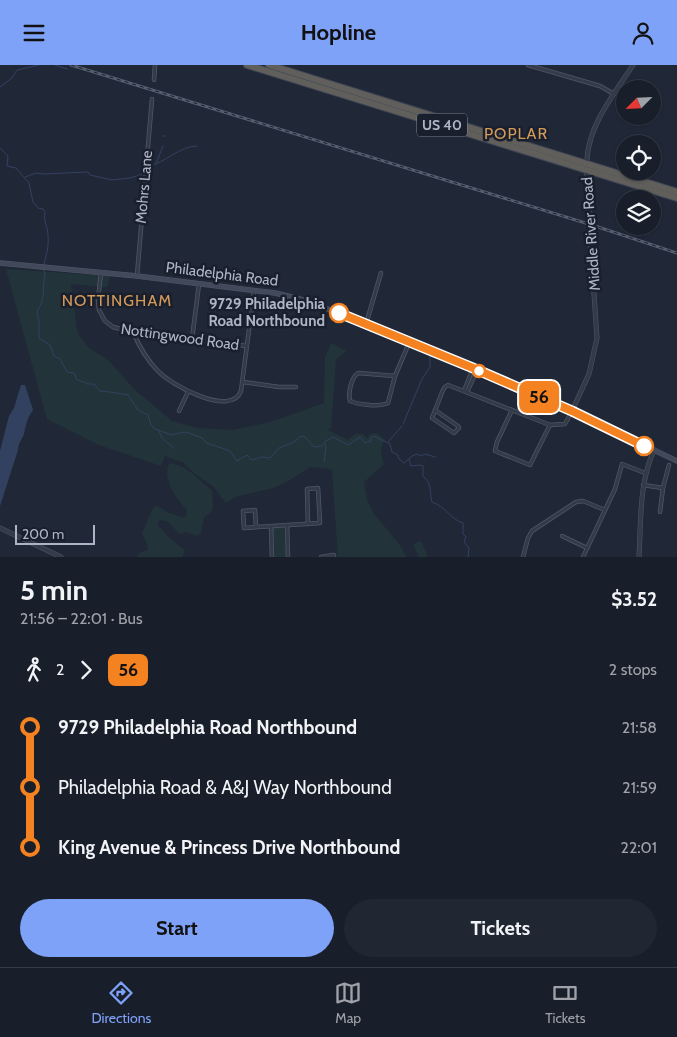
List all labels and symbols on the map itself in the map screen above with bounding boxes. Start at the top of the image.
north arrow [616,80,661,125]
road number: US 40 [417,113,467,137]
district label: POPLAR [484,124,548,143]
street label: Mohrs Lane [132,149,156,224]
street label: Middle River Road [578,176,604,292]
street label: Philadelphia Road [165,258,279,290]
district label: NOTTINGHAM [62,291,172,310]
place label: 9729 Philadelphia Road Northbound [208,295,326,330]
marker: 9729 Philadelphia Road Northbound [329,303,349,323]
street label: Nottingwood Road [120,320,240,354]
unlabelled marker [472,364,486,378]
line badge: 56 [516,381,562,413]
unlabelled marker [634,436,654,456]
scale bar [15,522,95,545]

